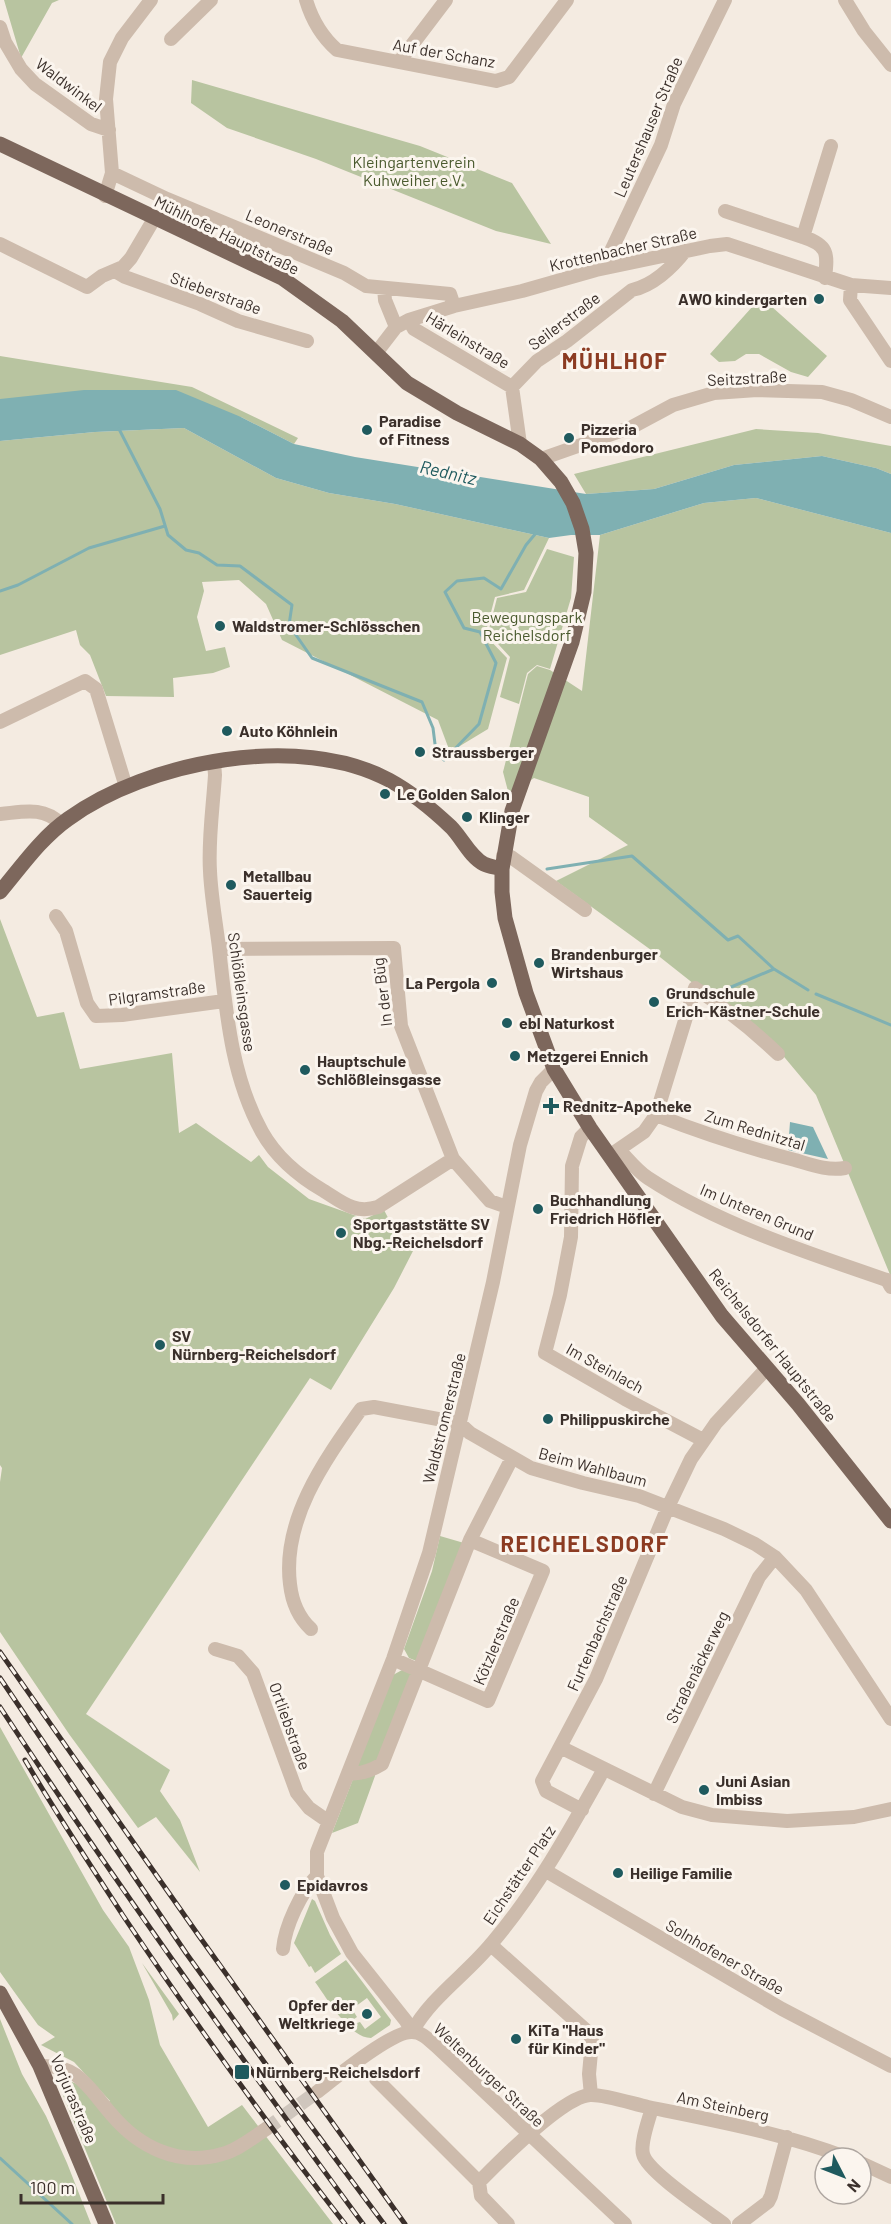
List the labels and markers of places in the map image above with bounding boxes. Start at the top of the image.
place label: AWO kindergarten [678,289,807,308]
marker: AWO kindergarten [812,292,826,306]
place label: Paradise of Fitness [379,411,449,448]
place label: Pizzeria Pomodoro [581,419,654,456]
marker: Paradise of Fitness [360,423,374,437]
marker: Pizzeria Pomodoro [562,431,576,445]
place label: Waldstromer-Schlösschen [232,616,420,635]
marker: Waldstromer-Schlösschen [213,619,227,633]
place label: Auto Köhnlein [239,721,338,740]
marker: Auto Köhnlein [220,724,234,738]
place label: Straussberger [432,742,534,761]
marker: Straussberger [413,745,427,759]
place label: Le Golden Salon [397,784,510,803]
marker: Le Golden Salon [378,787,392,801]
place label: Klinger [479,807,530,826]
marker: Klinger [460,810,474,824]
place label: Metallbau Sauerteig [243,866,312,903]
marker: Metallbau Sauerteig [224,878,238,892]
place label: Brandenburger Wirtshaus [551,944,658,981]
marker: Brandenburger Wirtshaus [532,956,546,970]
place label: La Pergola [405,973,480,992]
marker: La Pergola [485,976,499,990]
place label: Grundschule Erich-Kästner-Schule [666,983,820,1020]
marker: Grundschule Erich-Kästner-Schule [647,995,661,1009]
place label: ebl Naturkost [519,1013,615,1032]
marker: ebl Naturkost [500,1016,514,1030]
place label: Metzgerei Ennich [527,1046,648,1065]
marker: Metzgerei Ennich [508,1049,522,1063]
place label: Hauptschule Schlößleinsgasse [317,1051,442,1088]
marker: Hauptschule Schlößleinsgasse [298,1063,312,1077]
place label: Rednitz-Apotheke [563,1096,692,1115]
marker: Rednitz-Apotheke [544,1099,558,1113]
place label: Buchhandlung Friedrich Höfler [550,1190,661,1227]
marker: Buchhandlung Friedrich Höfler [531,1202,545,1216]
place label: Sportgaststätte SV Nbg.-Reichelsdorf [353,1214,490,1251]
marker: Sportgaststätte SV Nbg.-Reichelsdorf [334,1226,348,1240]
place label: SV Nürnberg-Reichelsdorf [172,1326,336,1363]
marker: SV Nürnberg-Reichelsdorf [153,1338,167,1352]
place label: Philippuskirche [560,1409,670,1428]
marker: Philippuskirche [541,1412,555,1426]
place label: Juni Asian Imbiss [716,1771,790,1808]
marker: Juni Asian Imbiss [697,1783,711,1797]
place label: Heilige Familie [630,1863,733,1882]
marker: Heilige Familie [611,1866,625,1880]
place label: Epidavros [297,1875,368,1894]
marker: Epidavros [278,1878,292,1892]
place label: Opfer der Weltkriege [278,1995,355,2032]
marker: Opfer der Weltkriege [360,2007,374,2021]
place label: KiTa "Haus für Kinder" [528,2020,605,2057]
marker: KiTa "Haus für Kinder" [509,2032,523,2046]
place label: Nürnberg-Reichelsdorf [256,2062,420,2081]
marker: Nürnberg-Reichelsdorf [233,2063,251,2081]

